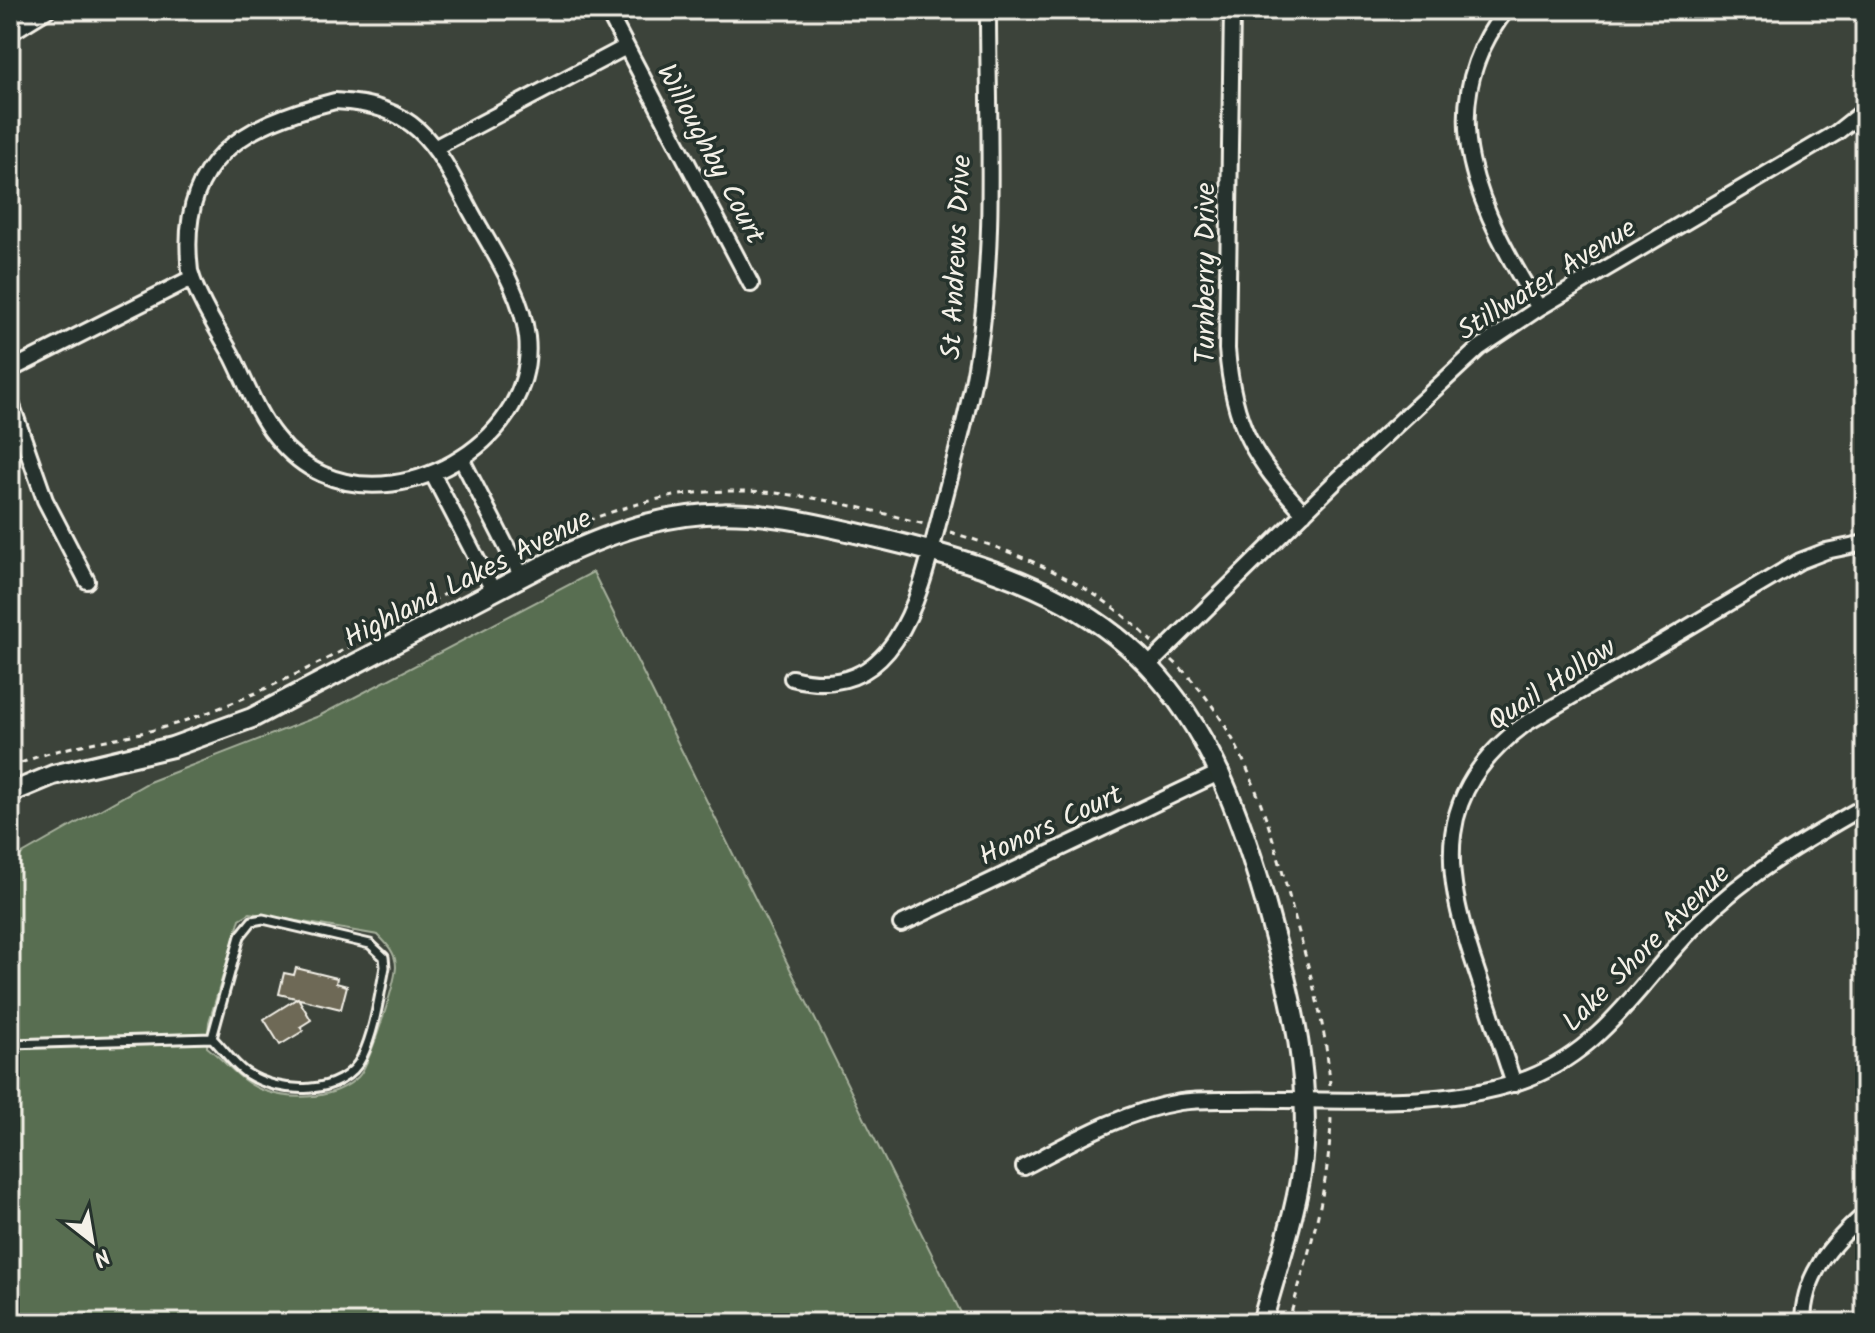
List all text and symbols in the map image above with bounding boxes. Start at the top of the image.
street label: Willoughby Court [643,56,777,254]
street label: St Andrews Drive [930,153,985,361]
street label: Turnberry Drive [1184,182,1229,364]
street label: Stillwater Avenue [1449,207,1646,353]
street label: Highland Lakes Avenue [336,497,601,661]
street label: Quail Hollow [1479,626,1626,744]
street label: Honors Court [972,773,1132,879]
street label: Lake Shore Avenue [1552,854,1742,1044]
north arrow [52,1201,132,1281]
text: N [86,1237,116,1275]

